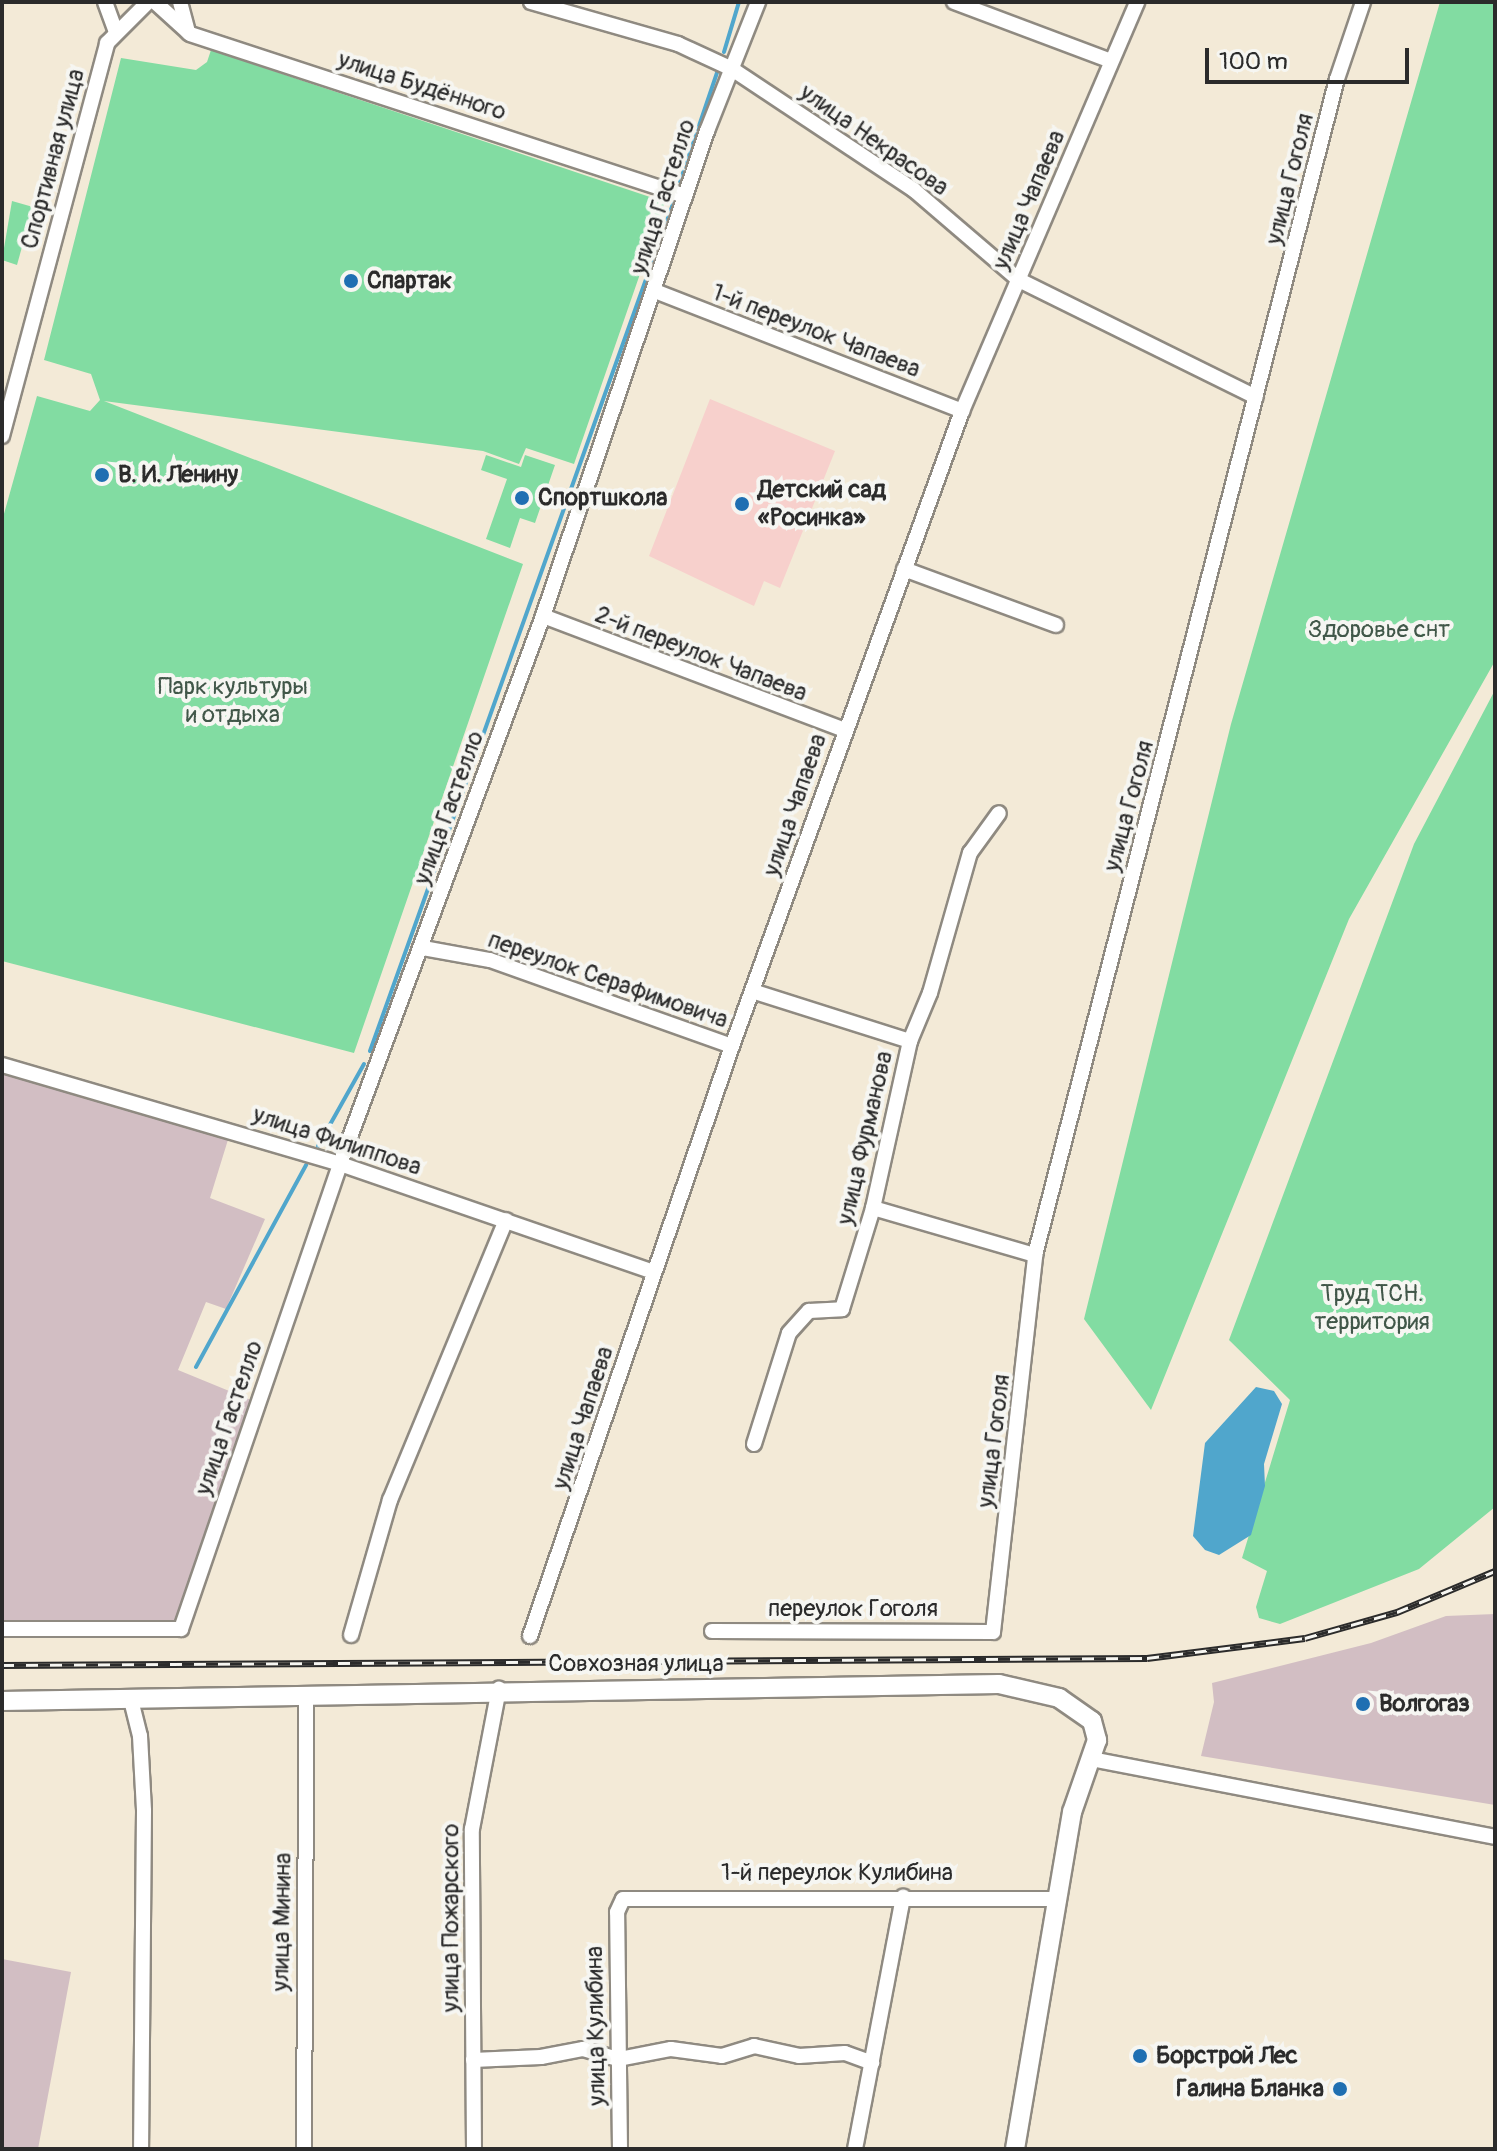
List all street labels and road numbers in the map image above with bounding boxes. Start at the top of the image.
street label: улица Будённого [334,45,510,127]
street label: Спортивная улица [15,66,91,252]
street label: улица Некрасова [794,78,954,202]
street label: улица Гоголя [1260,110,1320,248]
street label: улица Гастелло [624,116,702,278]
street label: улица Чапаева [987,126,1071,274]
street label: 1-й переулок Чапаева [708,278,924,384]
street label: 2-й переулок Чапаева [591,600,811,708]
street label: улица Гастелло [408,727,490,889]
street label: улица Чапаева [757,730,833,880]
street label: улица Гоголя [1098,737,1160,875]
street label: переулок Серафимовича [484,925,732,1035]
street label: улица Фурманова [831,1048,899,1228]
street label: улица Филиппова [249,1100,425,1182]
street label: улица Гастелло [189,1337,269,1499]
street label: улица Чапаева [546,1343,620,1493]
street label: улица Гоголя [972,1373,1016,1509]
street label: переулок Гоголя [768,1595,938,1623]
street label: Совхозная улица [548,1650,724,1678]
street label: улица Пожарского [437,1824,465,2012]
street label: улица Минина [266,1852,298,1992]
street label: 1-й переулок Кулибина [721,1859,953,1887]
street label: улица Кулибина [580,1946,612,2106]

